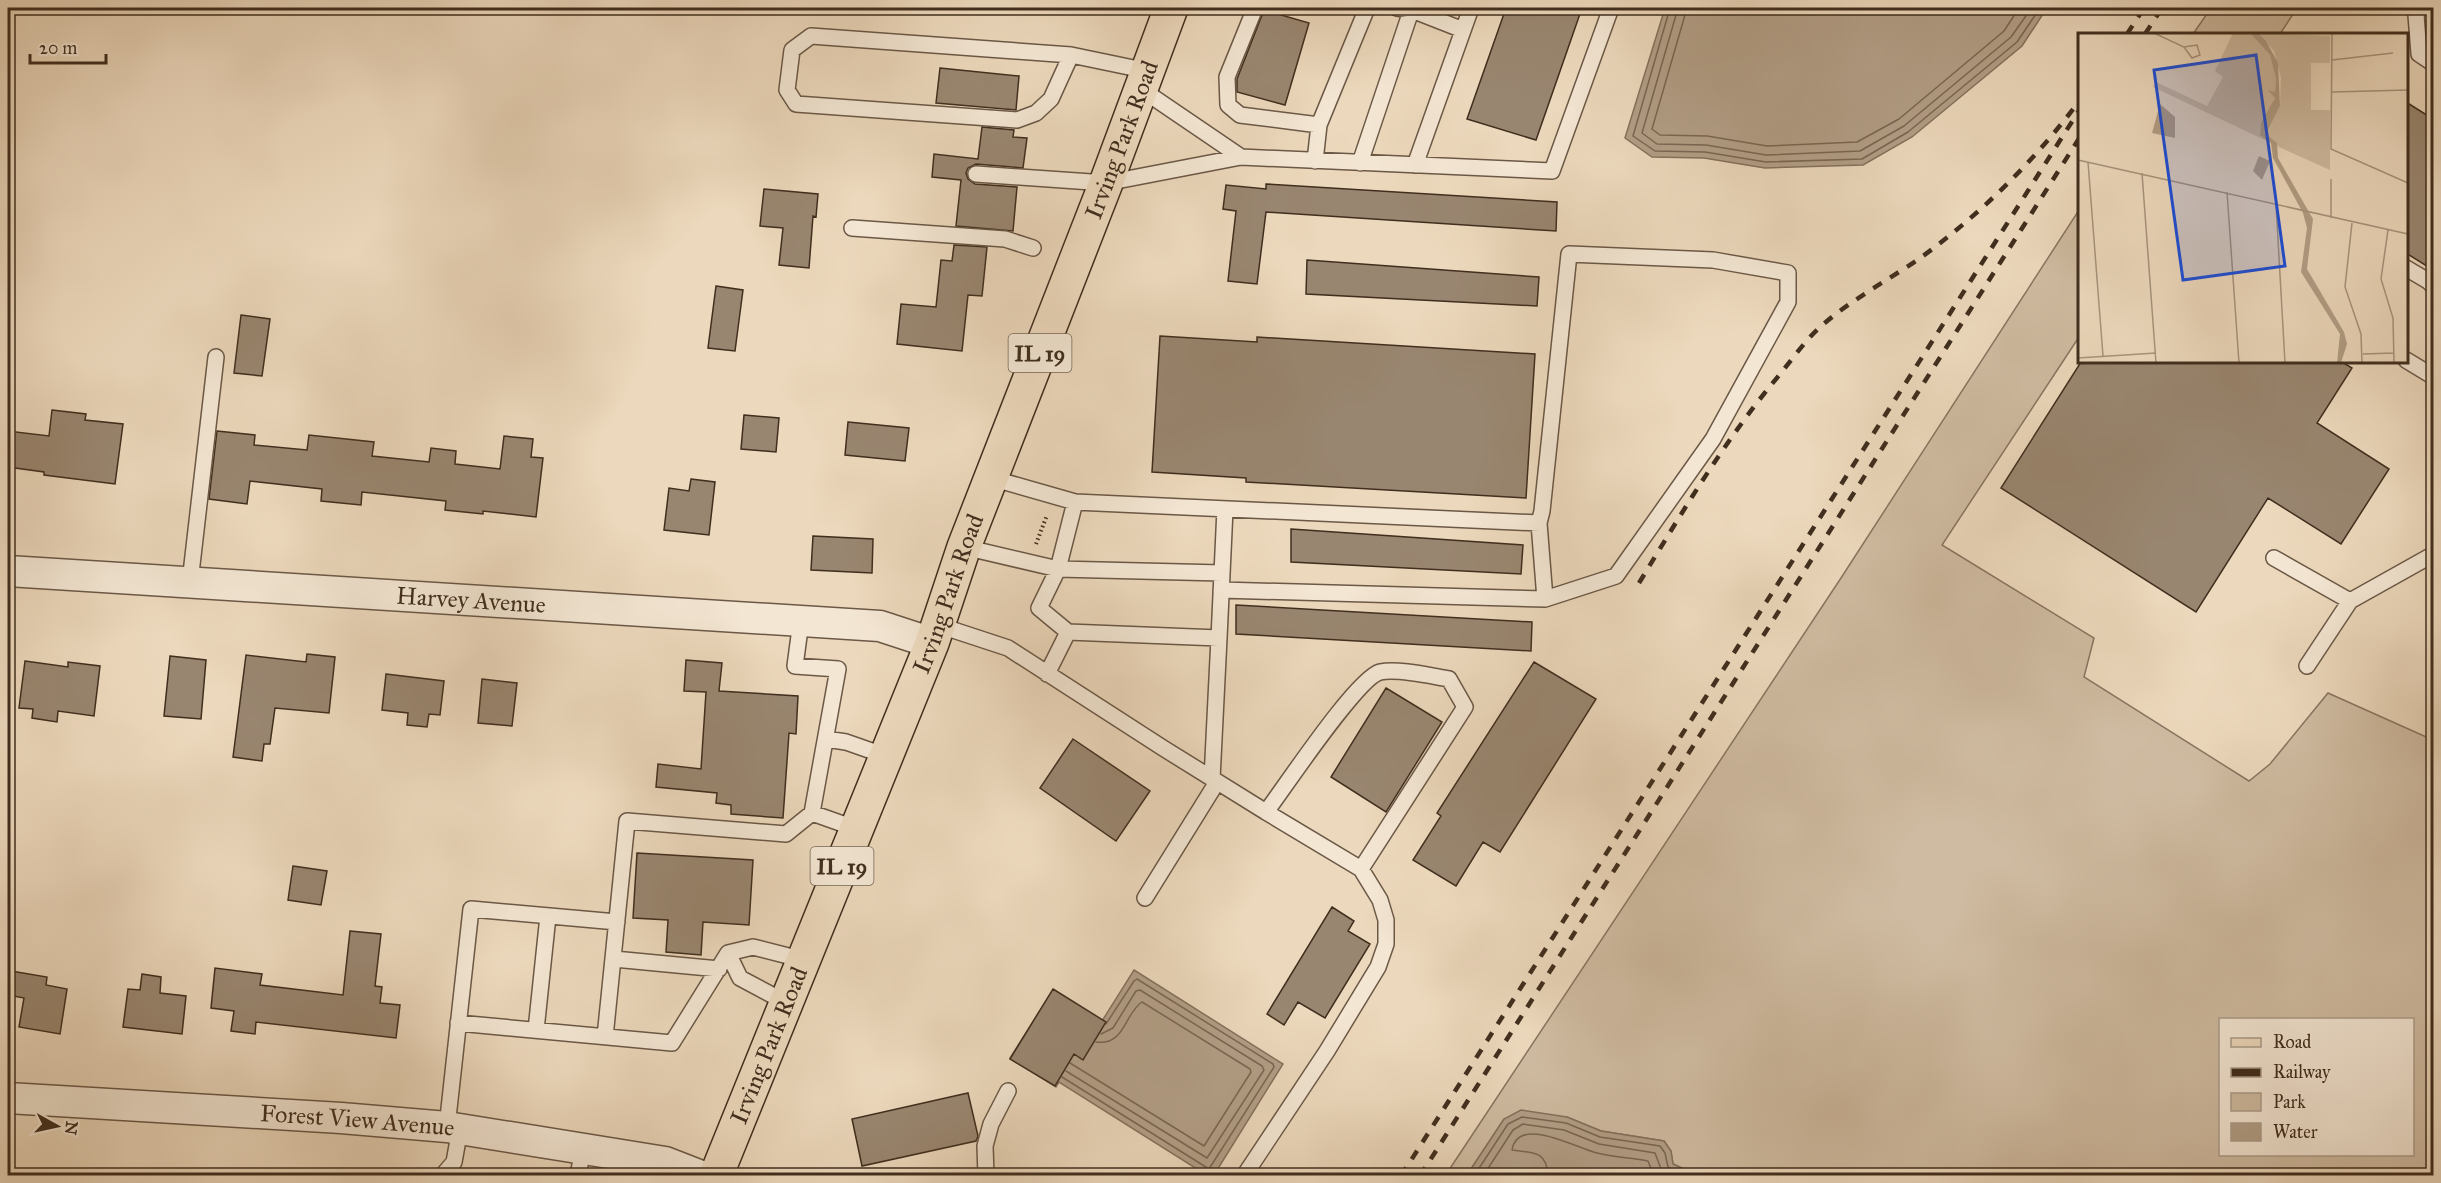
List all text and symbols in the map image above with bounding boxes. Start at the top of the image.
scale bar [30,27,106,65]
inset map [2078,33,2408,363]
text: 20 m [39,37,77,59]
street label: Irving Park Road [1078,56,1165,223]
road number: IL 19 [1008,334,1072,372]
street label: Irving Park Road [906,510,990,678]
street label: Harvey Avenue [395,581,547,620]
road number: IL 19 [810,847,874,885]
street label: Irving Park Road [724,962,814,1128]
legend [2219,1018,2414,1156]
text: Road [2273,1031,2311,1053]
text: Railway [2273,1061,2331,1083]
text: Park [2273,1091,2306,1113]
north arrow [27,1096,87,1156]
street label: Forest View Avenue [259,1098,457,1143]
text: N [61,1120,82,1136]
text: Water [2273,1121,2318,1143]

